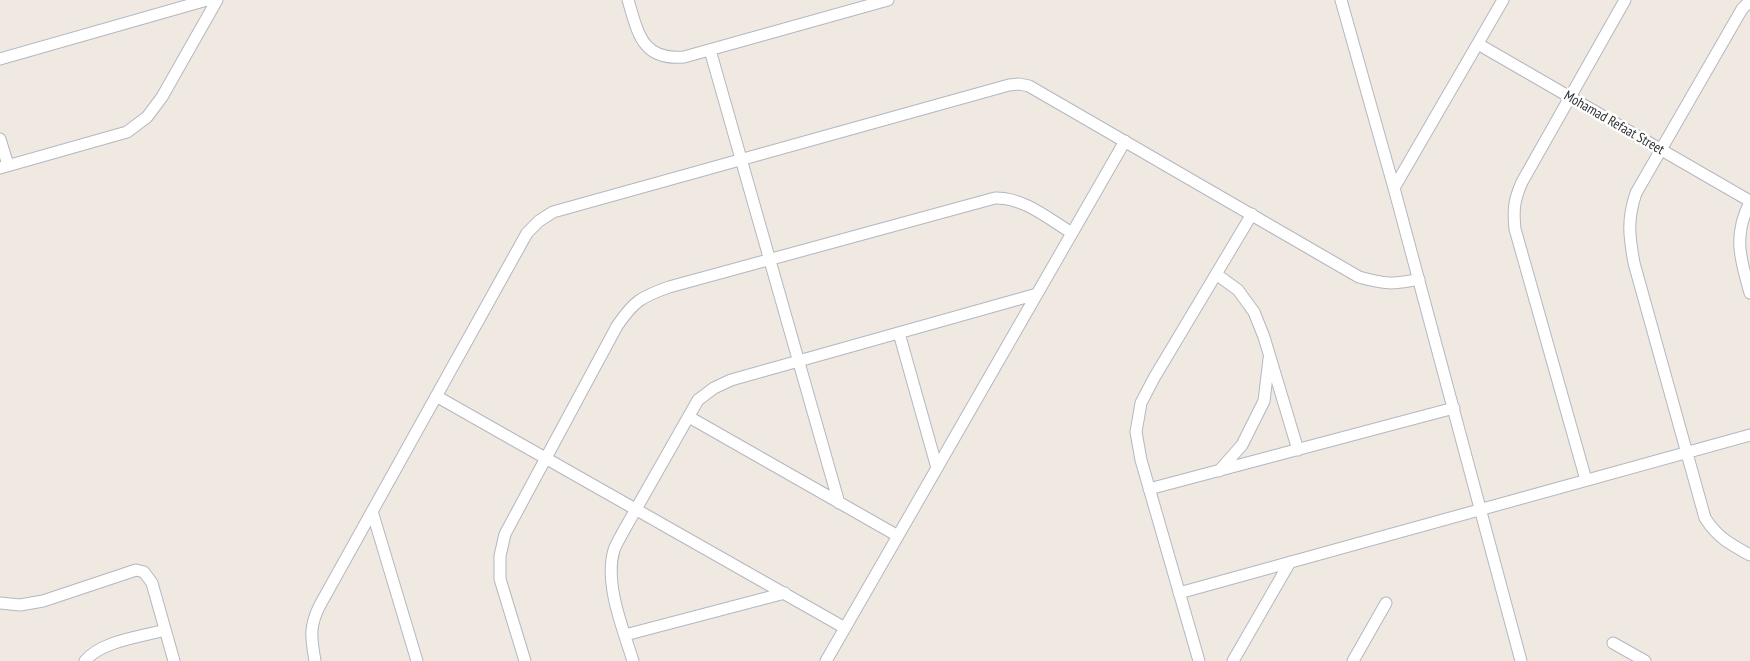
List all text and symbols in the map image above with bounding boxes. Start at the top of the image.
street label: Mohamad Refaat Street [1561,87,1667,159]

